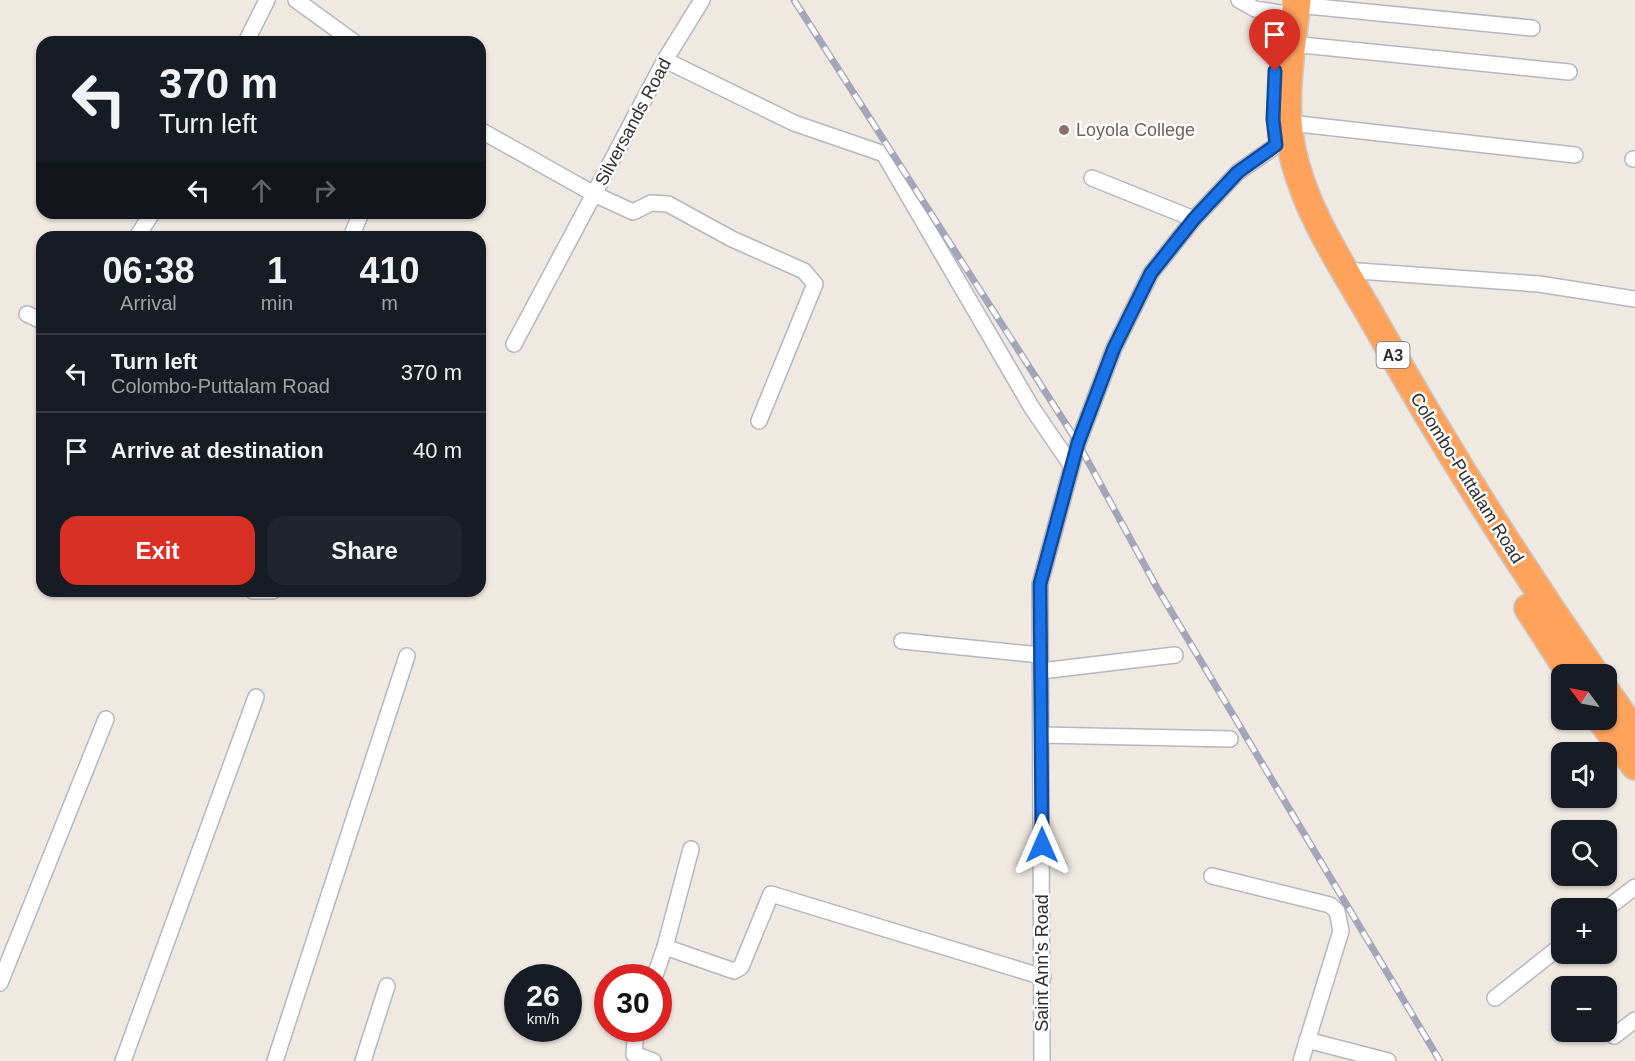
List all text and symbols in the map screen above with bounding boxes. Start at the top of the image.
pin [1249,9,1300,71]
icon: arrive [1258,18,1291,51]
street label: Silversands Road [591,55,675,189]
icon: left [60,60,138,138]
text: 370 m [159,60,278,107]
text: Turn left [159,109,257,139]
place label: Loyola College [1076,120,1195,140]
marker: Loyola College [1057,123,1071,137]
icon: left [182,174,215,207]
icon: ahead [245,174,278,207]
icon: right [308,174,341,207]
text: 06:38 [102,250,194,291]
text: 1 [267,250,287,291]
text: 410 [359,250,420,291]
text: Arrival [120,292,177,314]
text: min [261,292,293,314]
text: m [381,292,398,314]
road number: A3 [1376,342,1410,368]
text: Turn left [111,349,197,374]
icon: left [60,357,93,390]
text: 370 m [401,360,462,385]
text: Colombo-Puttalam Road [111,375,330,397]
street label: Colombo-Puttalam Road [1406,389,1528,567]
icon: arrive [60,435,93,468]
text: Arrive at destination [111,438,324,463]
text: 40 m [413,438,462,463]
button: Exit [60,516,255,585]
button: Share [267,516,462,585]
north arrow [1551,664,1617,730]
map controls [1551,664,1617,1042]
button: sound [1551,742,1617,808]
position arrow [1010,813,1074,877]
button: search [1551,820,1617,886]
street label: Saint Ann's Road [1032,894,1052,1032]
button: + [1551,898,1617,964]
speed limit sign: 30 [594,964,672,1042]
button: − [1551,976,1617,1042]
text: 26 [526,979,560,1012]
text: km/h [527,1010,559,1027]

